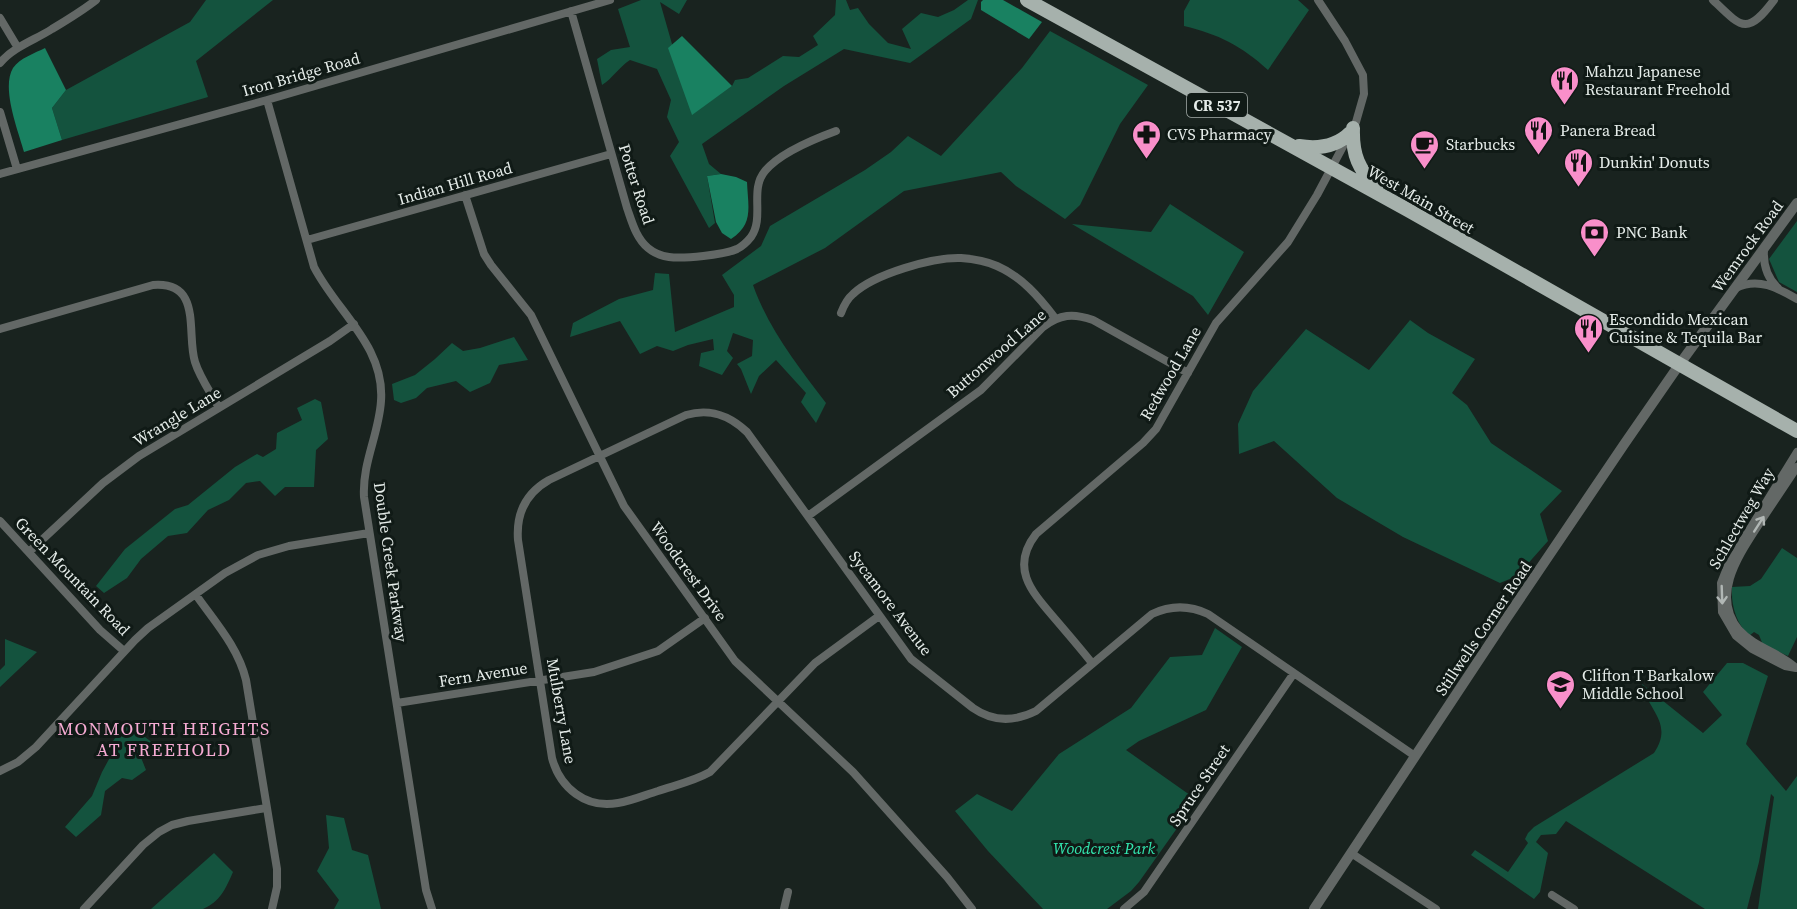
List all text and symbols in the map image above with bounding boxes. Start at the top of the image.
street label: Iron Bridge Road [240,47,362,101]
place label: Mahzu Japanese Restaurant Freehold [1585,60,1730,100]
restaurant icon: Mahzu Japanese Restaurant Freehold [1548,64,1580,106]
road number: CR 537 [1187,93,1247,117]
restaurant icon: Panera Bread [1523,114,1555,156]
pharmacy icon: CVS Pharmacy [1130,118,1162,160]
place label: Panera Bread [1560,119,1656,141]
place label: CVS Pharmacy [1167,123,1273,145]
cafe icon: Starbucks [1409,128,1441,170]
place label: Starbucks [1446,133,1515,155]
street label: Potter Road [614,141,660,227]
restaurant icon: Dunkin' Donuts [1562,146,1594,188]
place label: Dunkin' Donuts [1599,151,1710,173]
street label: Indian Hill Road [395,156,515,210]
street label: West Main Street [1363,159,1479,239]
street label: Wemrock Road [1706,196,1788,296]
bank icon: PNC Bank [1579,216,1611,258]
place label: PNC Bank [1616,221,1688,243]
street label: Buttonwood Lane [941,304,1051,402]
place label: Escondido Mexican Cuisine & Tequila Bar [1609,308,1763,348]
restaurant icon: Escondido Mexican Cuisine & Tequila Bar [1572,312,1604,354]
street label: Redwood Lane [1134,322,1206,424]
street label: Wrangle Lane [129,381,225,451]
street label: Schlectweg Way [1703,463,1779,573]
street label: Double Creek Parkway [369,481,413,644]
street label: Green Mountain Road [11,512,135,640]
one-way arrow [1754,516,1766,533]
street label: Woodcrest Drive [645,517,733,625]
street label: Sycamore Avenue [844,546,938,660]
street label: Stillwells Corner Road [1430,556,1536,700]
one-way arrow [1716,584,1727,604]
street label: Fern Avenue [437,656,529,692]
street label: Mulberry Lane [542,657,582,765]
place label: Clifton T Barkalow Middle School [1582,664,1715,704]
school or university icon: Clifton T Barkalow Middle School [1545,668,1577,710]
district label: MONMOUTH HEIGHTS AT FREEHOLD [57,716,271,762]
street label: Spruce Street [1163,739,1235,830]
park label: Woodcrest Park [1053,837,1155,859]

